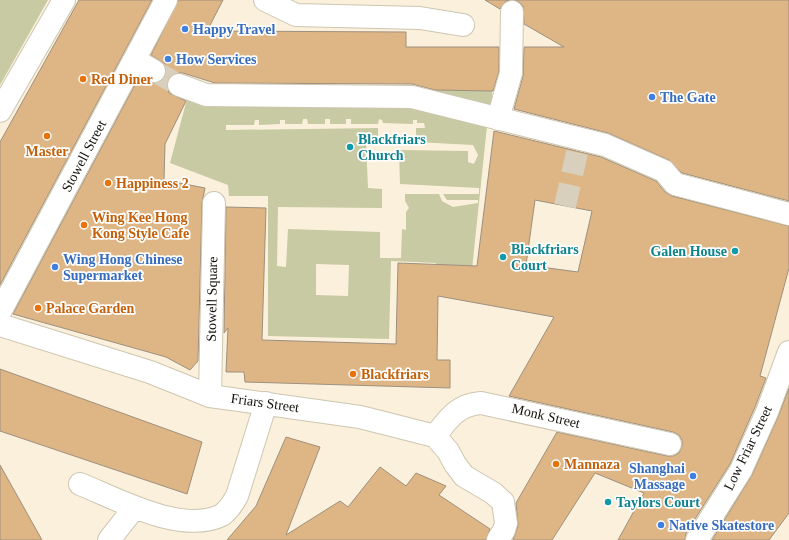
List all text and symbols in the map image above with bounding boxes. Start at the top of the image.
place label: Happy Travel [193,22,275,37]
marker: Happy Travel [180,24,190,34]
place label: How Services [176,52,257,67]
marker: How Services [163,54,173,64]
place label: Red Diner [91,72,153,87]
marker: Red Diner [78,74,88,84]
place label: The Gate [660,90,716,105]
marker: The Gate [647,92,657,102]
street label: Stowell Street [59,118,109,194]
marker: Master [42,131,52,141]
place label: Blackfriars Church [358,132,426,163]
marker: Blackfriars Church [345,142,355,152]
place label: Master [26,144,68,159]
place label: Happiness 2 [116,176,189,191]
marker: Happiness 2 [103,178,113,188]
place label: Wing Kee Hong Kong Style Cafe [92,210,189,241]
marker: Wing Kee Hong Kong Style Cafe [79,220,89,230]
place label: Blackfriars Court [511,242,579,273]
place label: Galen House [650,244,727,259]
marker: Galen House [730,246,740,256]
place label: Wing Hong Chinese Supermarket [63,252,183,283]
marker: Blackfriars Court [498,252,508,262]
street label: Stowell Square [204,256,220,342]
marker: Wing Hong Chinese Supermarket [50,262,60,272]
place label: Palace Garden [46,301,134,316]
marker: Palace Garden [33,303,43,313]
place label: Blackfriars [361,367,429,382]
marker: Blackfriars [348,369,358,379]
street label: Friars Street [230,391,300,415]
street label: Monk Street [510,401,582,431]
street label: Low Friar Street [721,403,775,493]
place label: Mannaza [564,457,620,472]
marker: Mannaza [551,459,561,469]
place label: Shanghai Massage [629,461,685,492]
marker: Shanghai Massage [688,471,698,481]
place label: Taylors Court [616,495,700,510]
marker: Taylors Court [603,497,613,507]
place label: Native Skatestore [669,518,774,533]
marker: Native Skatestore [656,520,666,530]

